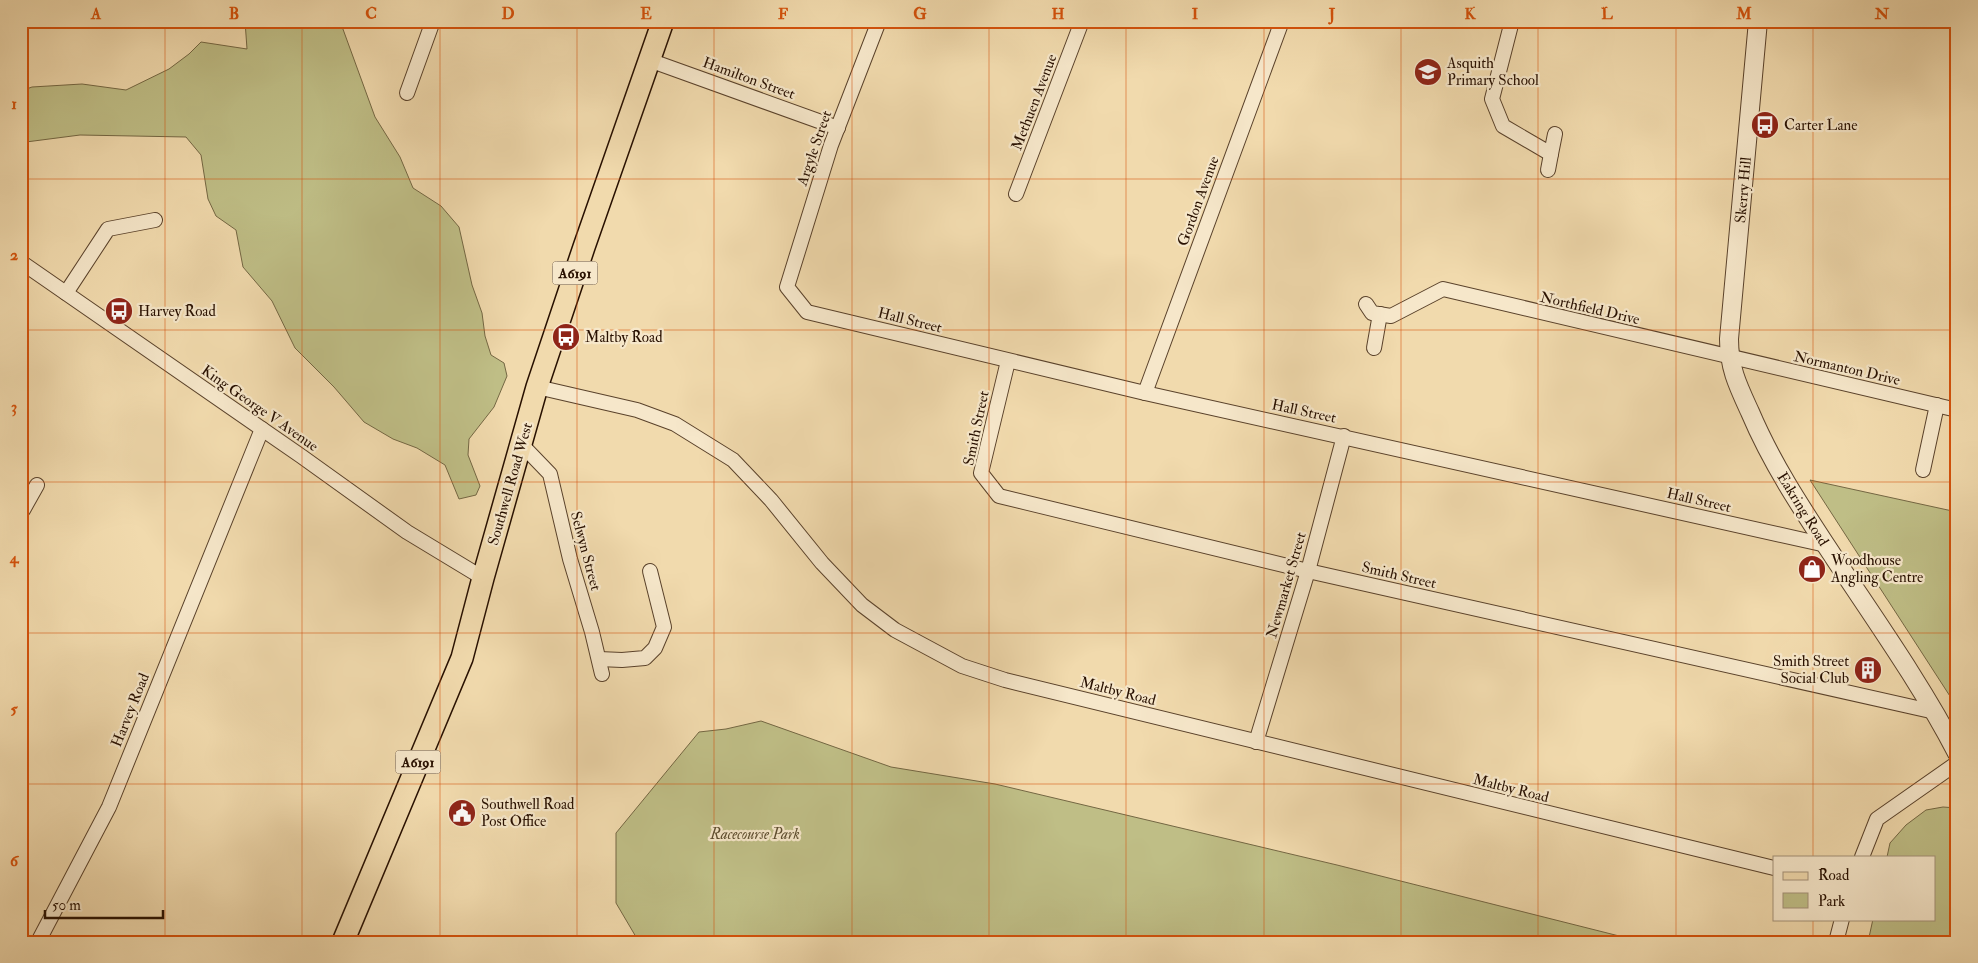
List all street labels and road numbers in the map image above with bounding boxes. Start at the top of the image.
street label: Methuen Avenue [1007,51,1062,153]
street label: Hamilton Street [700,53,798,104]
street label: Argyle Street [792,108,836,189]
street label: Gordon Avenue [1173,154,1224,249]
street label: Skerry Hill [1731,156,1756,224]
road number: A6191 [552,262,598,284]
street label: Northfield Drive [1538,288,1642,329]
street label: Hall Street [876,303,944,338]
street label: Normanton Drive [1792,347,1902,390]
street label: King George V Avenue [198,361,322,456]
street label: Smith Street [959,389,994,467]
street label: Hall Street [1270,395,1338,428]
street label: Southwell Road West [484,420,537,548]
street label: Eakring Road [1772,469,1833,550]
street label: Hall Street [1665,484,1733,517]
street label: Selwyn Street [566,509,605,593]
street label: Newmarket Street [1262,530,1311,640]
street label: Smith Street [1360,558,1438,593]
street label: Harvey Road [107,670,154,750]
street label: Maltby Road [1078,673,1158,710]
road number: A6191 [396,750,440,774]
street label: Maltby Road [1471,770,1551,807]

